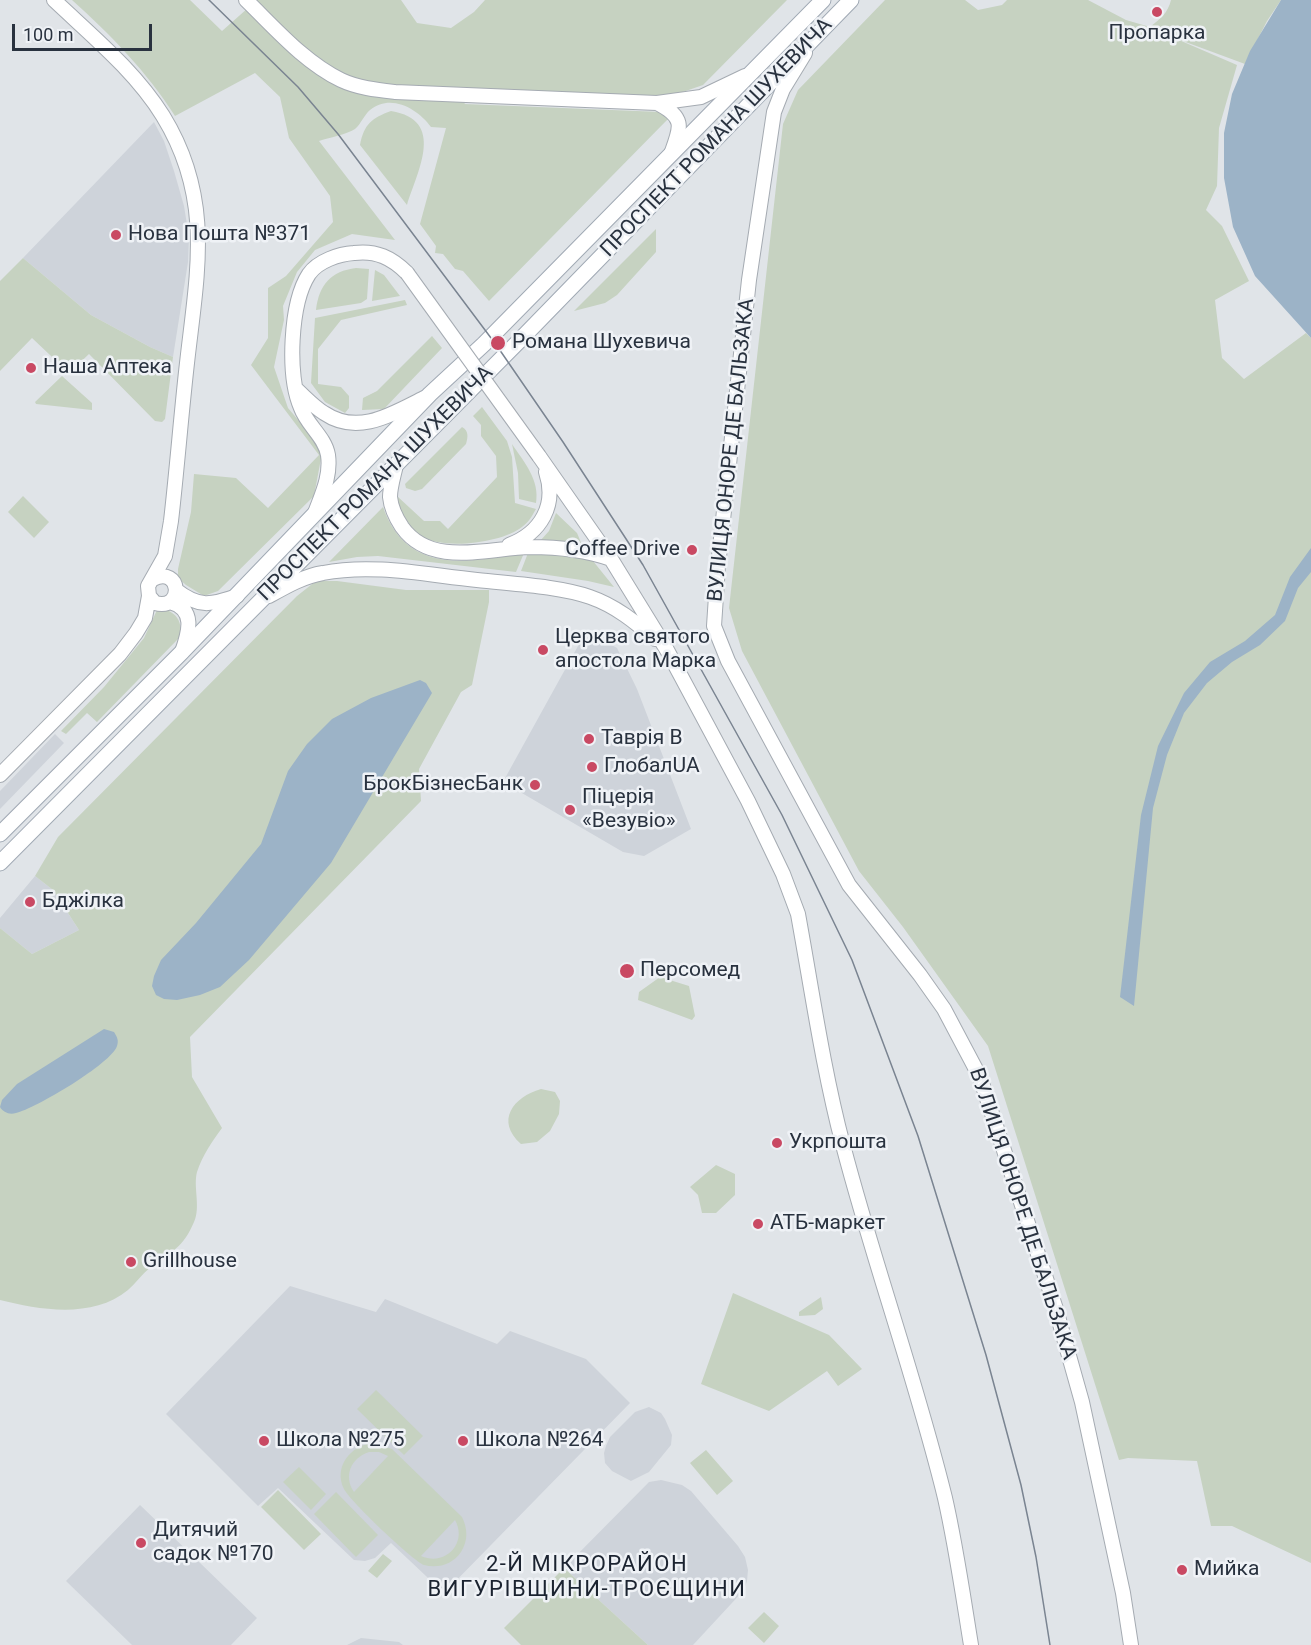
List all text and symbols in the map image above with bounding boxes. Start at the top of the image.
marker: Пропарка [1150,5,1164,19]
scale bar [15,12,154,50]
street label: ПРОСПЕКТ РОМАНА ШУХЕВИЧА [596,13,838,263]
place label: Пропарка [1109,21,1205,47]
text: 100 m [23,24,74,45]
place label: Нова Пошта №371 [128,222,311,248]
marker: Нова Пошта №371 [109,228,123,242]
street label: ВУЛИЦЯ ОНОРЕ ДЕ БАЛЬЗАКА [704,297,760,603]
place label: Романа Шухевича [512,330,691,356]
marker: Романа Шухевича [489,334,507,352]
place label: Наша Аптека [43,355,172,381]
marker: Наша Аптека [24,361,38,375]
street label: ПРОСПЕКТ РОМАНА ШУХЕВИЧА [253,361,499,607]
place label: Coffee Drive [565,537,680,563]
marker: Coffee Drive [685,543,699,557]
place label: Церква святого апостола Марка [555,625,716,675]
marker: Церква святого апостола Марка [536,643,550,657]
place label: Таврія В [601,726,683,752]
marker: Таврія В [582,732,596,746]
place label: ГлобалUA [604,754,700,780]
marker: ГлобалUA [585,760,599,774]
place label: БрокБізнесБанк [363,772,523,798]
marker: БрокБізнесБанк [528,778,542,792]
place label: Піцерія «Везувіо» [582,785,676,835]
marker: Піцерія «Везувіо» [563,803,577,817]
place label: Бджілка [42,889,124,915]
marker: Бджілка [23,895,37,909]
place label: Персомед [640,958,740,984]
marker: Персомед [618,962,636,980]
street label: ВУЛИЦЯ ОНОРЕ ДЕ БАЛЬЗАКА [963,1065,1081,1363]
place label: Укрпошта [789,1130,887,1156]
marker: Укрпошта [770,1136,784,1150]
place label: АТБ-маркет [770,1211,885,1237]
marker: АТБ-маркет [751,1217,765,1231]
place label: Grillhouse [143,1249,237,1275]
marker: Grillhouse [124,1255,138,1269]
place label: Школа №275 [276,1428,404,1454]
place label: Школа №264 [475,1428,603,1454]
marker: Школа №275 [257,1434,271,1448]
marker: Школа №264 [456,1434,470,1448]
place label: Дитячий садок №170 [153,1518,274,1568]
marker: Дитячий садок №170 [134,1536,148,1550]
district label: 2-Й МІКРОРАЙОН ВИГУРІВЩИНИ-ТРОЄЩИНИ [428,1552,746,1604]
place label: Мийка [1194,1557,1259,1583]
marker: Мийка [1175,1563,1189,1577]

